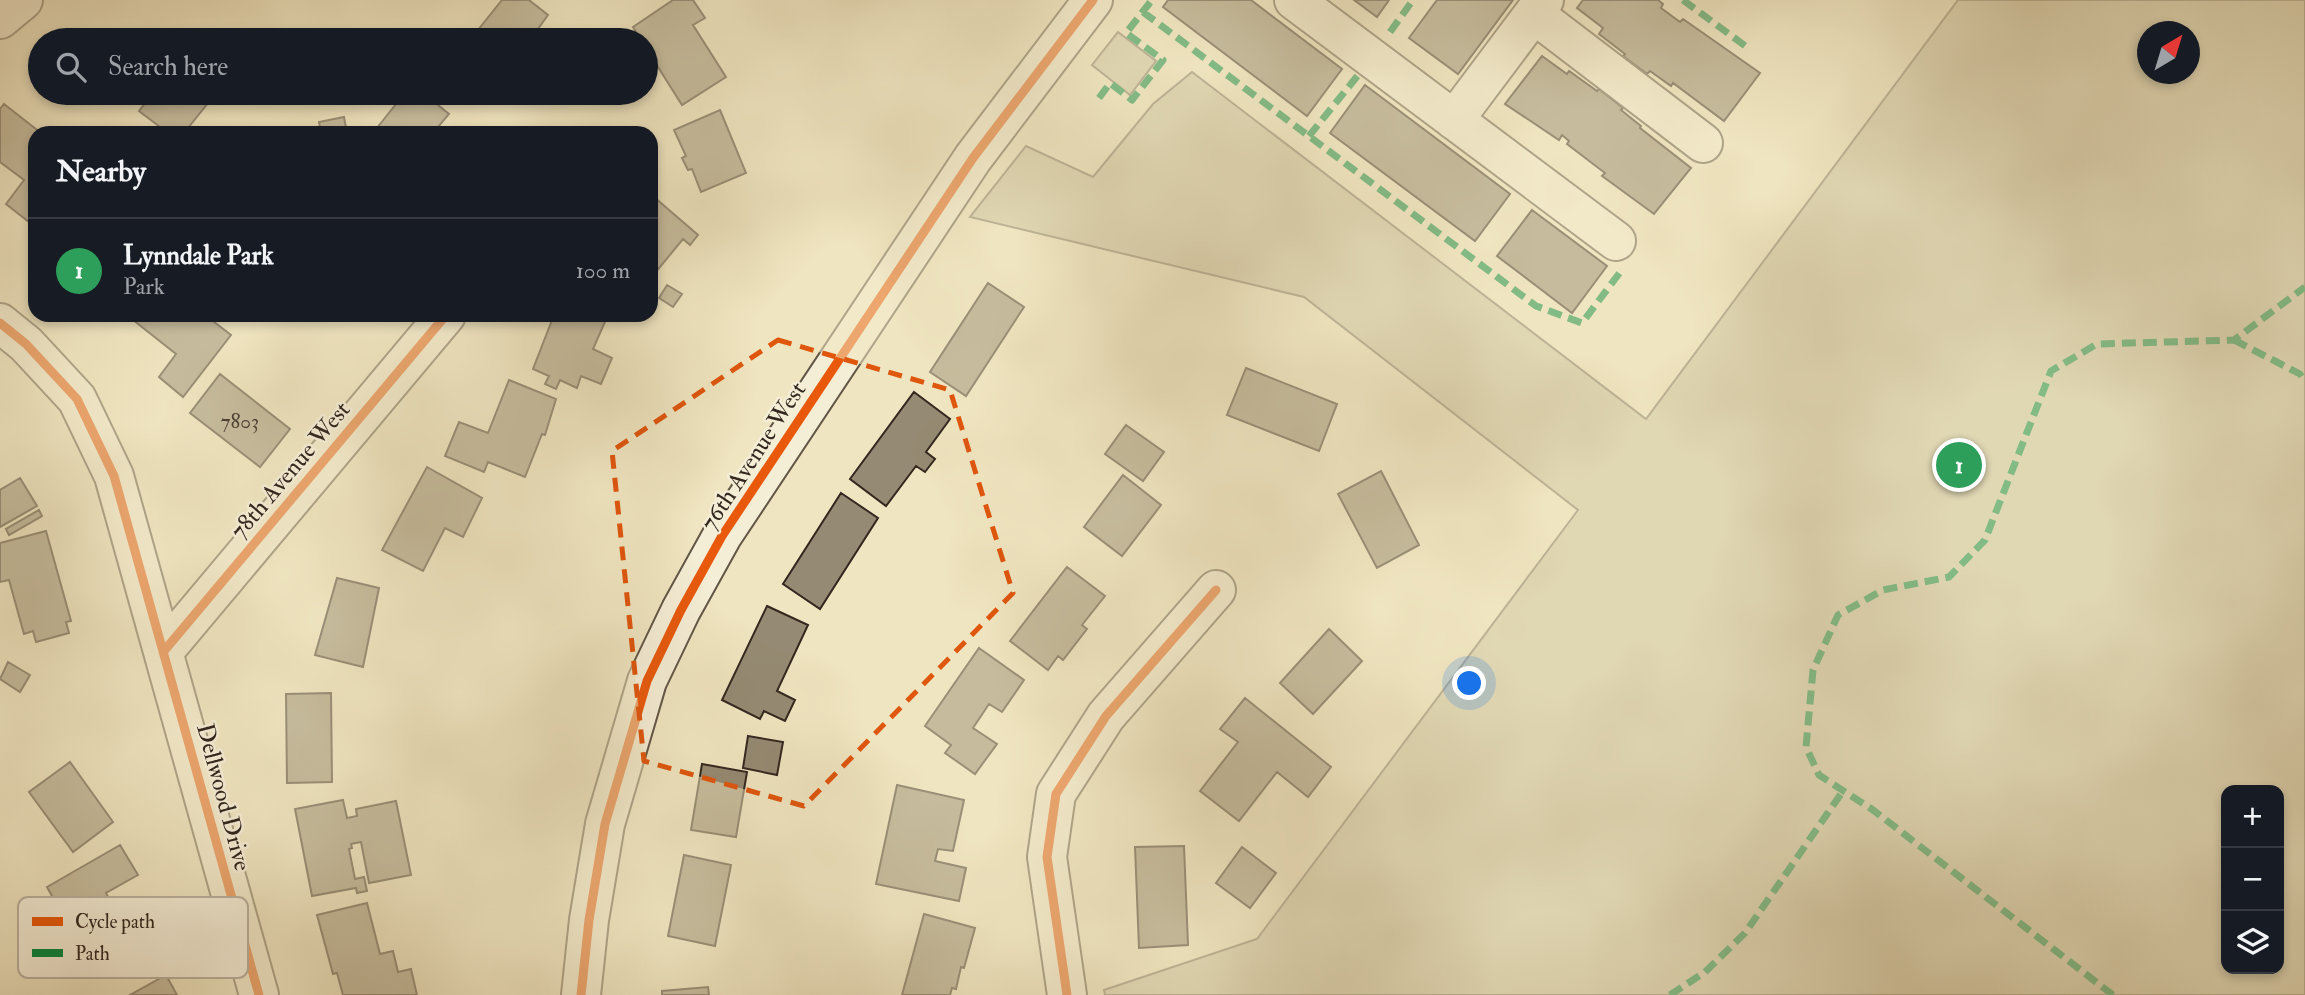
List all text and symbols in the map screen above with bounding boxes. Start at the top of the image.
north arrow [2137,21,2200,84]
search box [28,28,658,105]
icon: search [52,48,90,86]
text: Search here [108,51,228,83]
text: Nearby [56,153,146,190]
text: Lynndale Park [123,240,274,272]
text: 1 [75,256,83,285]
text: 100 m [576,256,630,285]
text: Park [123,272,165,301]
street label: 76th Avenue West [694,376,813,537]
street label: 78th Avenue West [224,395,357,546]
house number: 7803 [221,408,259,435]
pin: 1 [1936,439,1982,491]
your location [1452,666,1486,700]
street label: Dellwood Drive [189,720,258,874]
map controls [2221,785,2284,974]
button: + [2221,785,2284,848]
button: − [2221,848,2284,911]
legend [18,897,248,978]
text: Cycle path [75,910,155,935]
button: layers [2221,911,2284,974]
text: Path [75,942,110,966]

